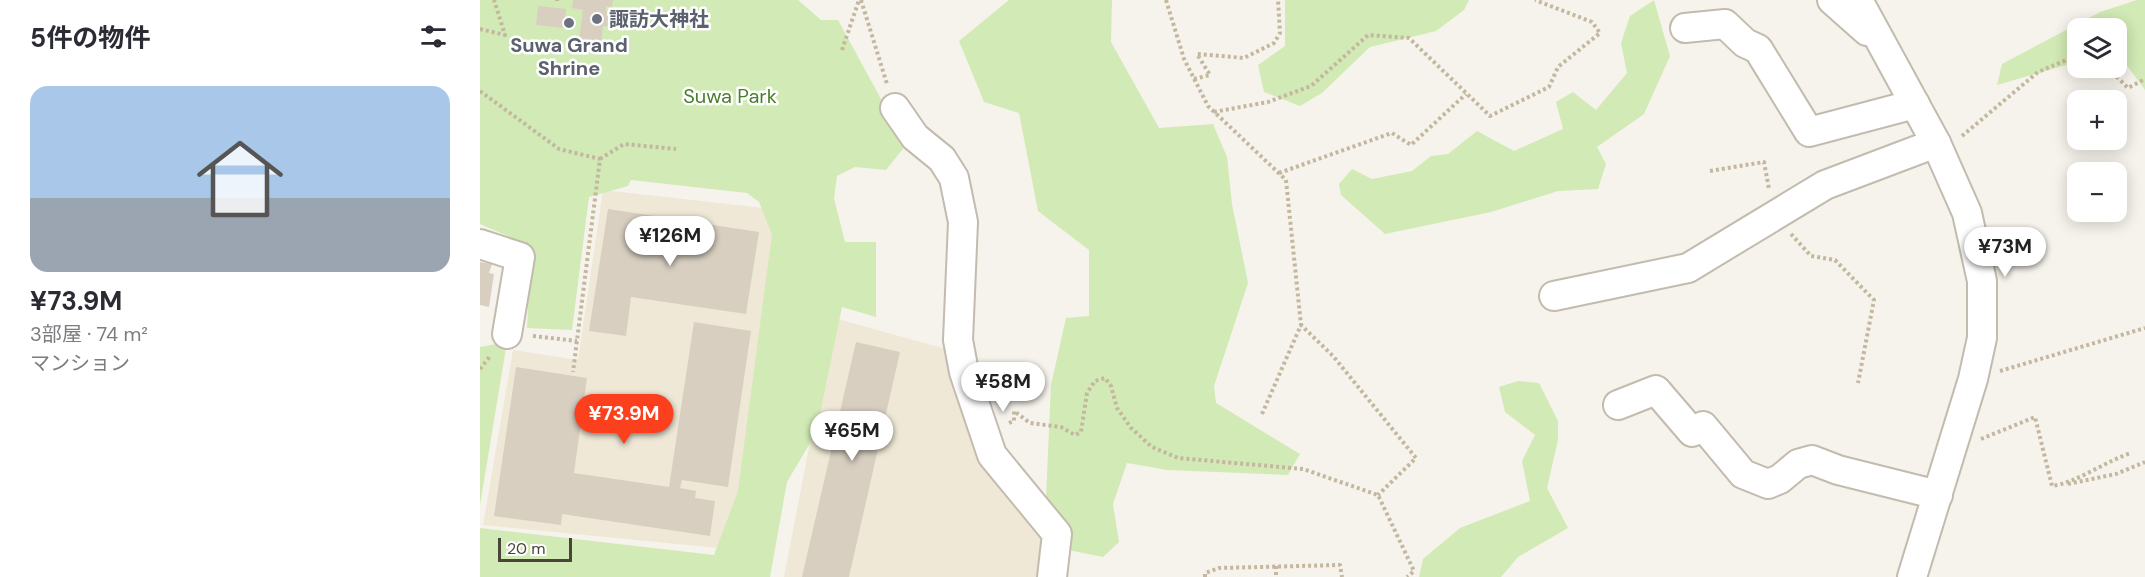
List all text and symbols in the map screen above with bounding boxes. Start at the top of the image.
place label: 諏訪大神社 [609,6,709,32]
marker: 諏訪大神社 [590,12,604,26]
marker: Suwa Grand Shrine [562,16,576,30]
map controls [2067,18,2127,222]
button: layers [2067,18,2127,78]
icon: filters [417,20,450,53]
text: 5件の物件 [30,21,150,55]
place label: Suwa Grand Shrine [510,32,628,81]
park label: Suwa Park [683,83,777,109]
button: + [2067,90,2127,150]
icon: home [186,125,294,233]
button: − [2067,162,2127,222]
pin: ¥126M [628,216,712,267]
text: ¥126M [639,222,701,248]
pin: ¥73M [1969,227,2041,278]
text: ¥73M [1978,233,2032,259]
text: ¥73.9M [30,284,122,318]
text: 3部屋 · 74 m² [30,321,148,347]
text: マンション [30,350,130,376]
pin: ¥58M [967,362,1039,413]
text: ¥58M [975,368,1031,394]
pin: ¥73.9M [575,394,673,445]
text: ¥73.9M [589,400,659,426]
pin: ¥65M [816,411,888,462]
text: ¥65M [824,417,880,443]
scale bar [498,535,572,562]
text: 20 m [507,538,546,559]

